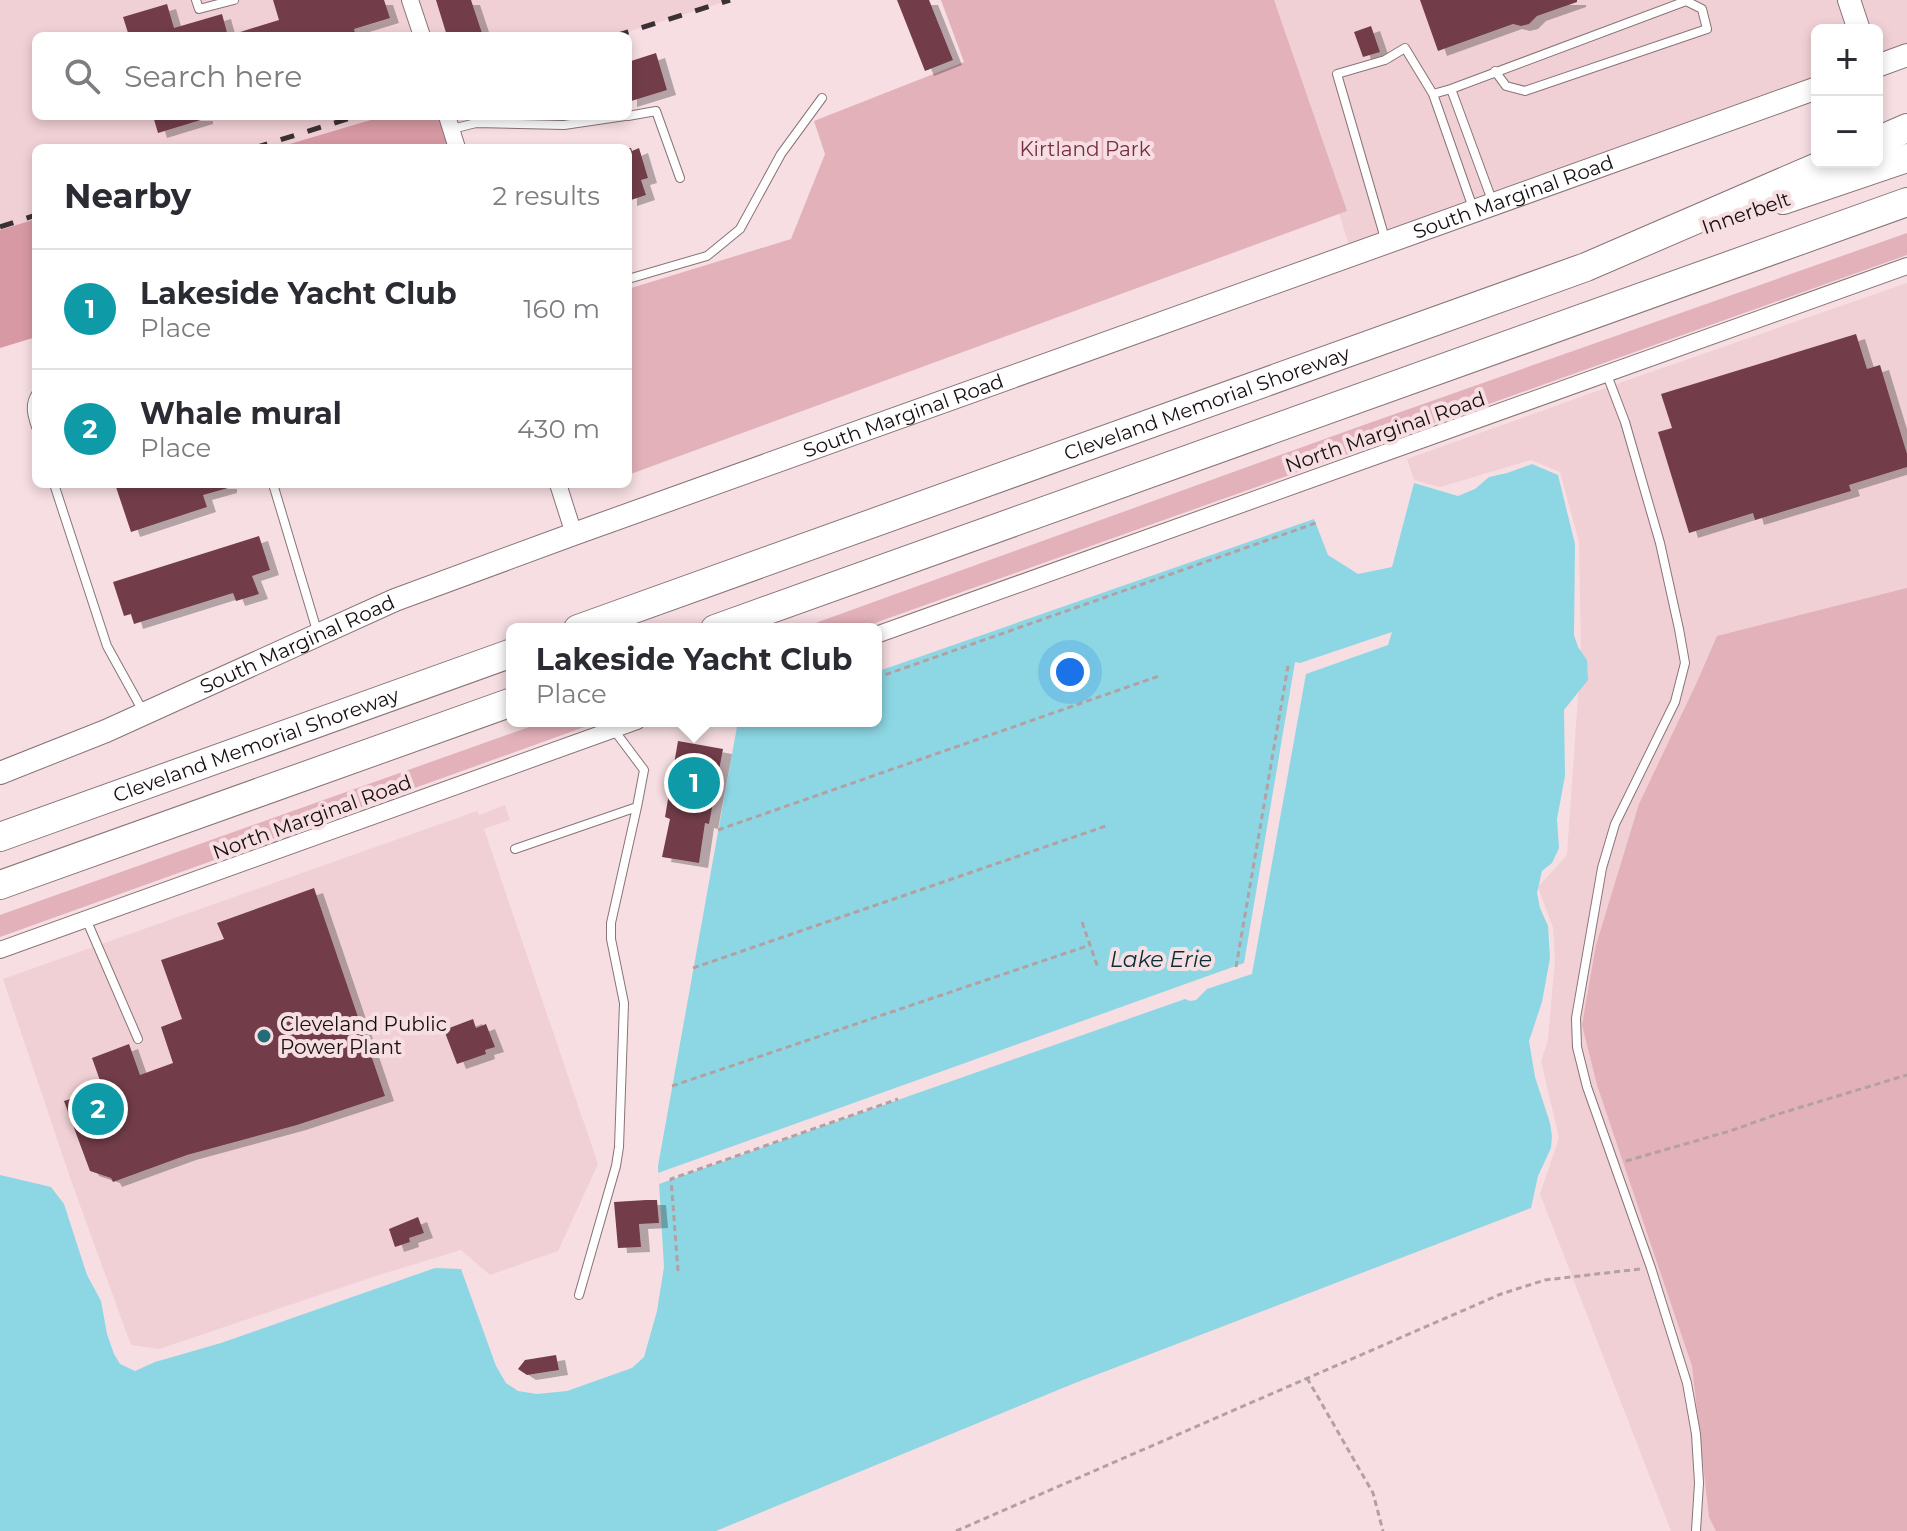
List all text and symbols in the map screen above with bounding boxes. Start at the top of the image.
map controls [1811,24,1883,168]
button: + [1811,24,1883,96]
search box [32,32,632,120]
icon: search [60,54,104,98]
text: Search here [124,58,302,95]
button: − [1811,96,1883,168]
park label: Kirtland Park [1019,137,1151,161]
street label: South Marginal Road [1410,150,1617,244]
text: Nearby [64,175,191,217]
text: 2 results [492,180,600,212]
street label: Innerbelt [1699,187,1793,239]
text: Lakeside Yacht Club [140,275,457,312]
text: 1 [85,293,95,325]
text: 160 m [523,293,600,325]
text: Place [140,312,211,344]
street label: Cleveland Memorial Shoreway [1061,341,1353,466]
street label: South Marginal Road [800,369,1007,463]
street label: North Marginal Road [1282,386,1488,478]
text: Whale mural [140,395,342,432]
text: 2 [82,413,98,445]
text: 430 m [517,413,600,445]
text: Place [140,432,211,464]
street label: South Marginal Road [196,590,398,699]
popup [506,623,882,727]
text: Lakeside Yacht Club [536,641,852,678]
your location [1050,652,1090,692]
text: Place [536,678,607,710]
street label: Cleveland Memorial Shoreway [110,683,402,807]
pin: 1 [668,753,720,813]
street label: North Marginal Road [209,770,415,864]
water label: Lake Erie [1110,946,1212,973]
place label: Cleveland Public Power Plant [280,1012,447,1059]
marker: Cleveland Public Power Plant [255,1027,273,1045]
pin: 2 [72,1079,124,1139]

